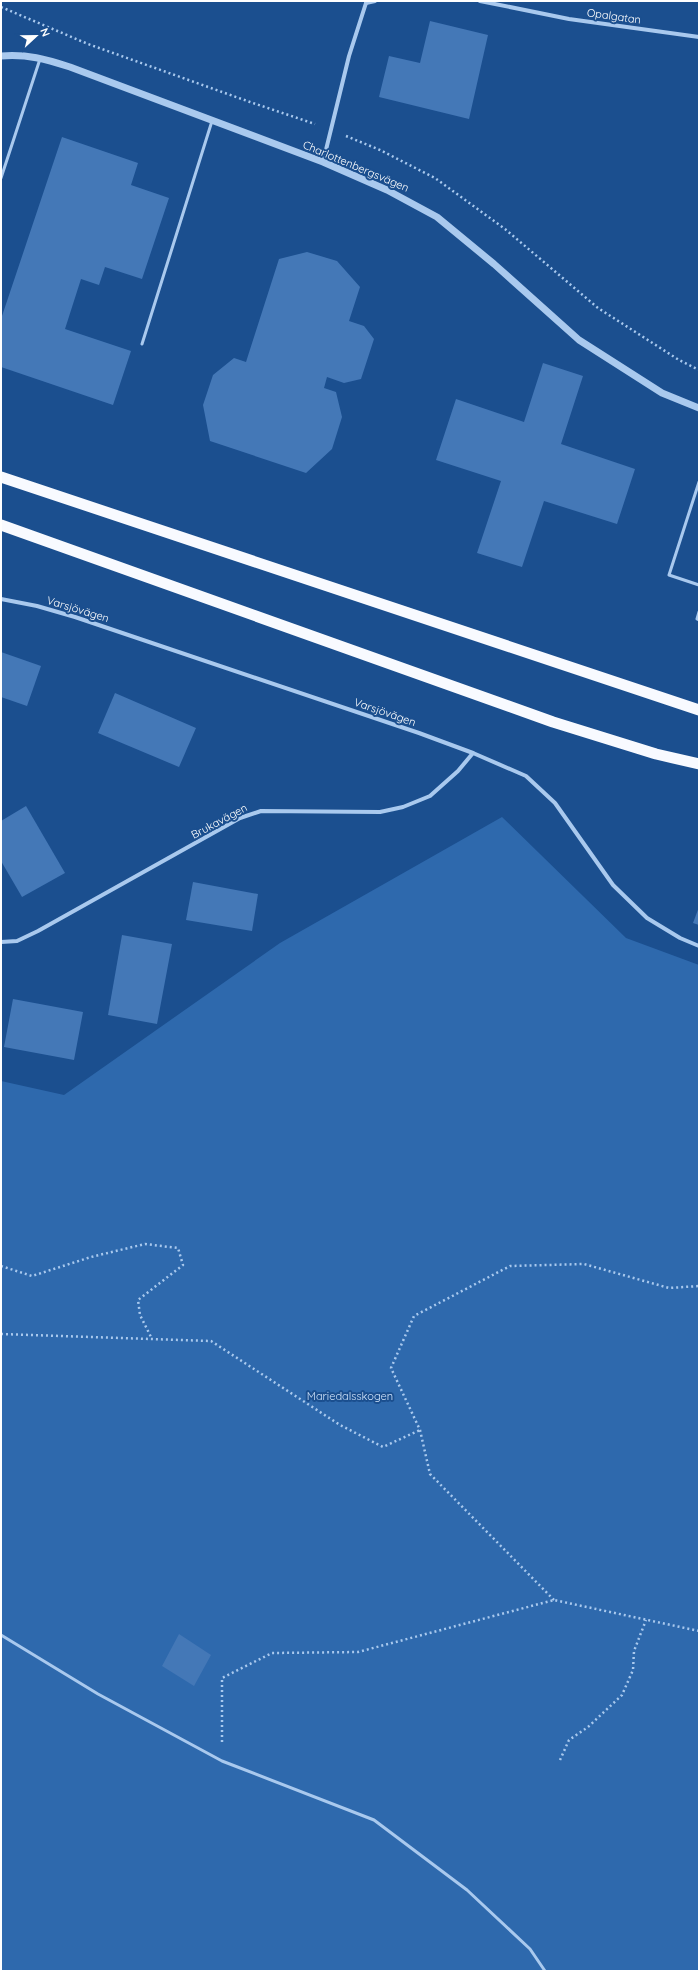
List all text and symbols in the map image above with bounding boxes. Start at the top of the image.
street label: Opalgatan [586,5,642,27]
north arrow [16,16,56,56]
text: N [37,26,53,39]
street label: Charlottenbergsvägen [301,137,411,195]
street label: Varsjövägen [45,593,111,625]
street label: Varsjövägen [352,695,418,729]
street label: Brukavägen [188,800,250,842]
park label: Mariedalsskogen [307,1389,393,1403]

